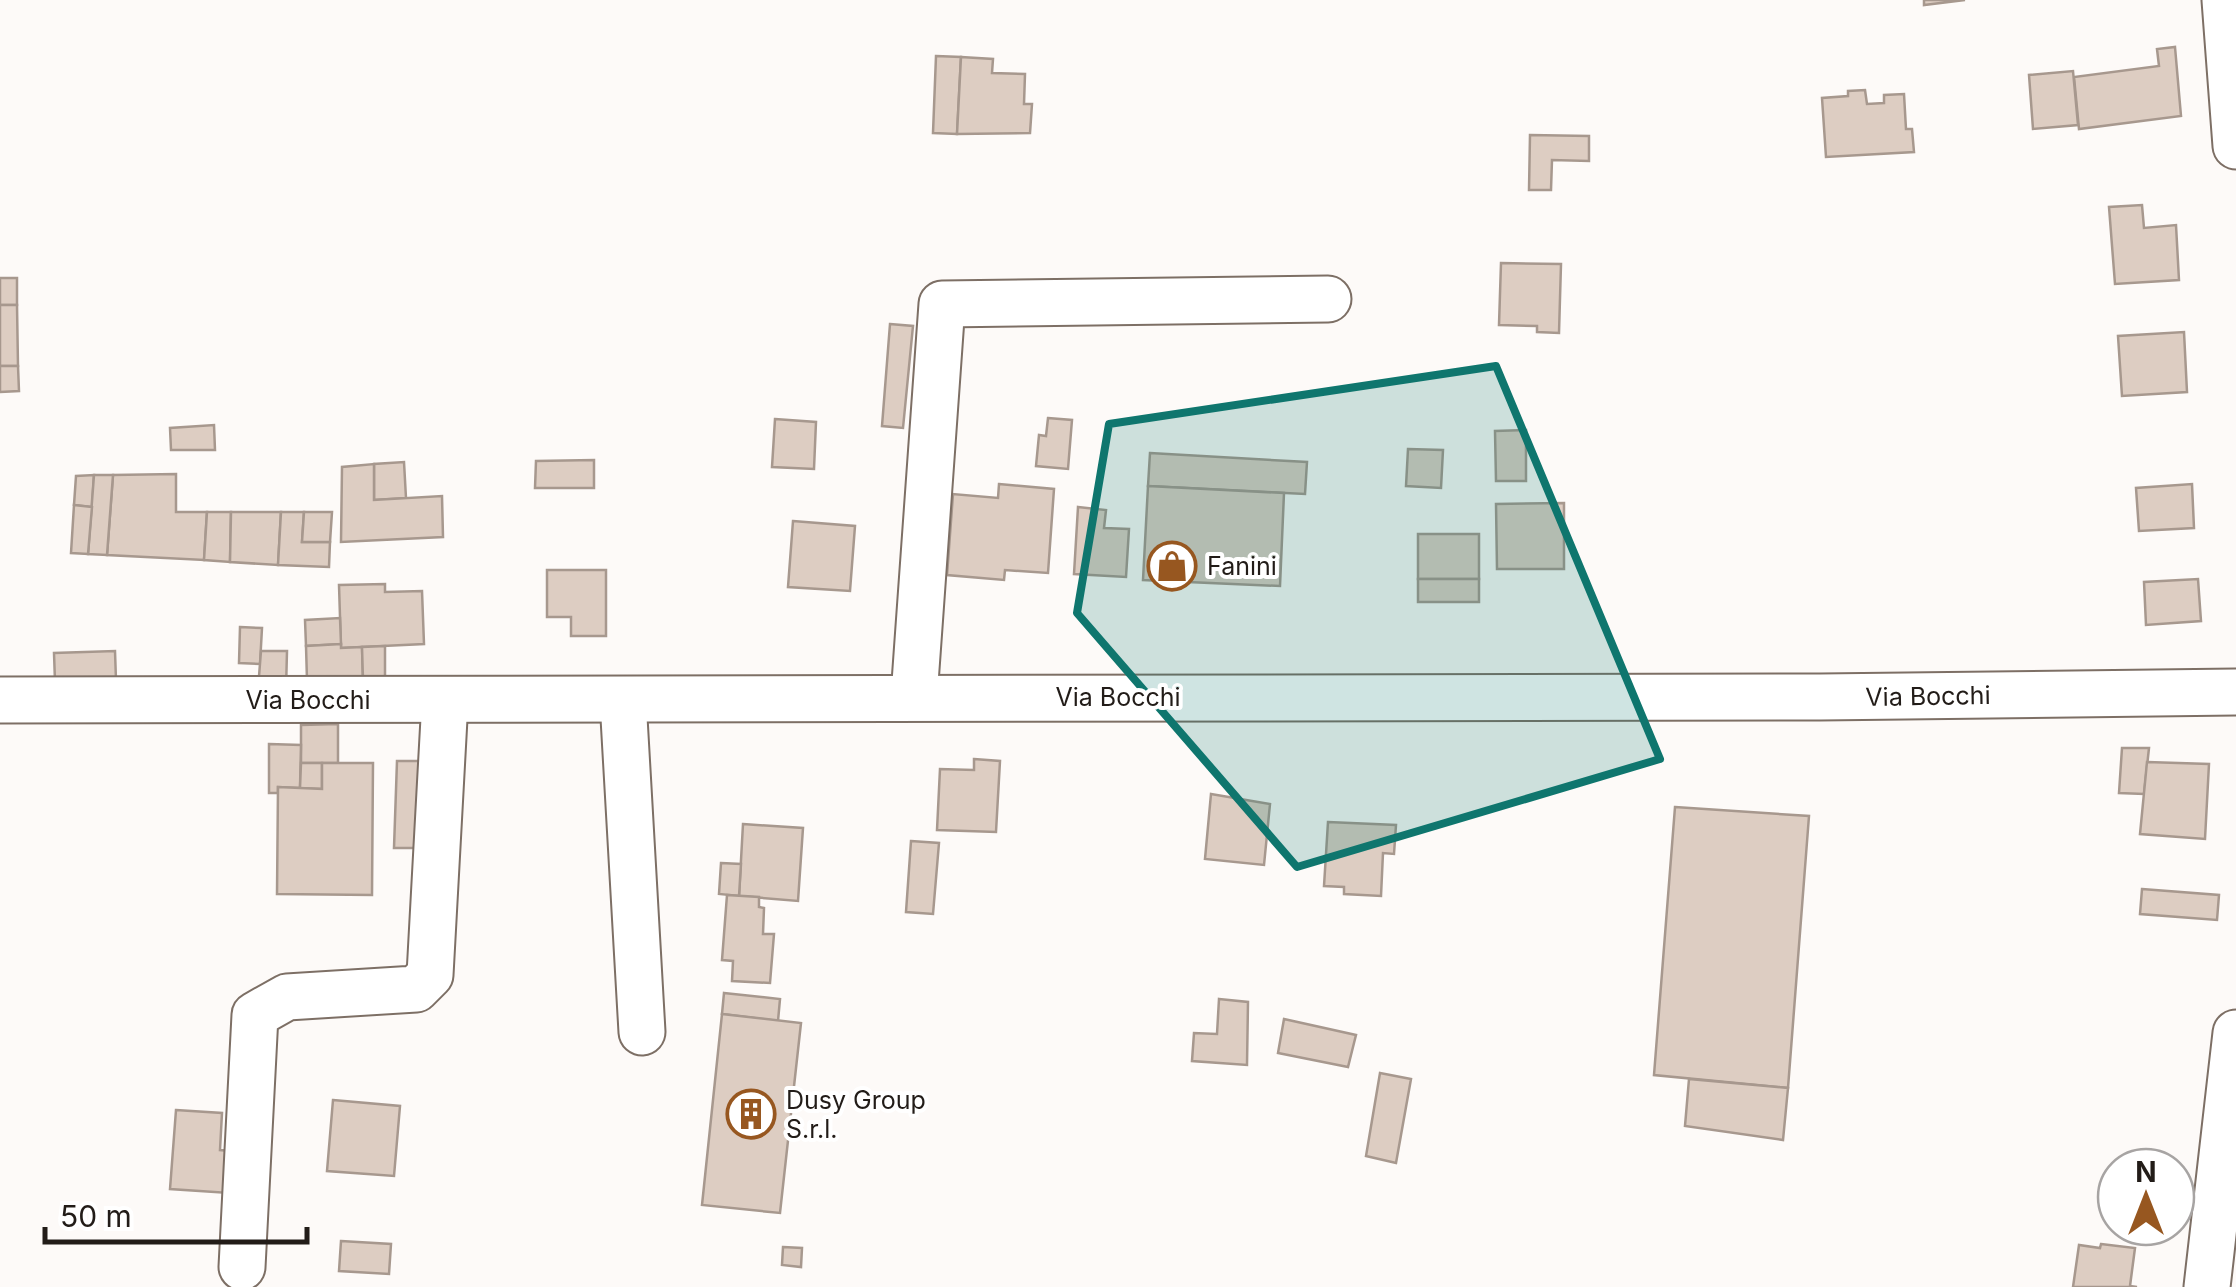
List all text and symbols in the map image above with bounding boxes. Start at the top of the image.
shop icon: Fanini [1146,540,1198,592]
place label: Fanini [1207,551,1277,581]
street label: Via Bocchi [1865,680,1991,712]
street label: Via Bocchi [1055,682,1181,712]
street label: Via Bocchi [245,685,371,715]
place label: Dusy Group S.r.l. [786,1085,926,1144]
building icon: Dusy Group S.r.l. [725,1088,777,1140]
north arrow [2096,1147,2196,1247]
text: N [2135,1155,2157,1189]
scale bar [45,1182,308,1244]
text: 50 m [60,1198,132,1234]

